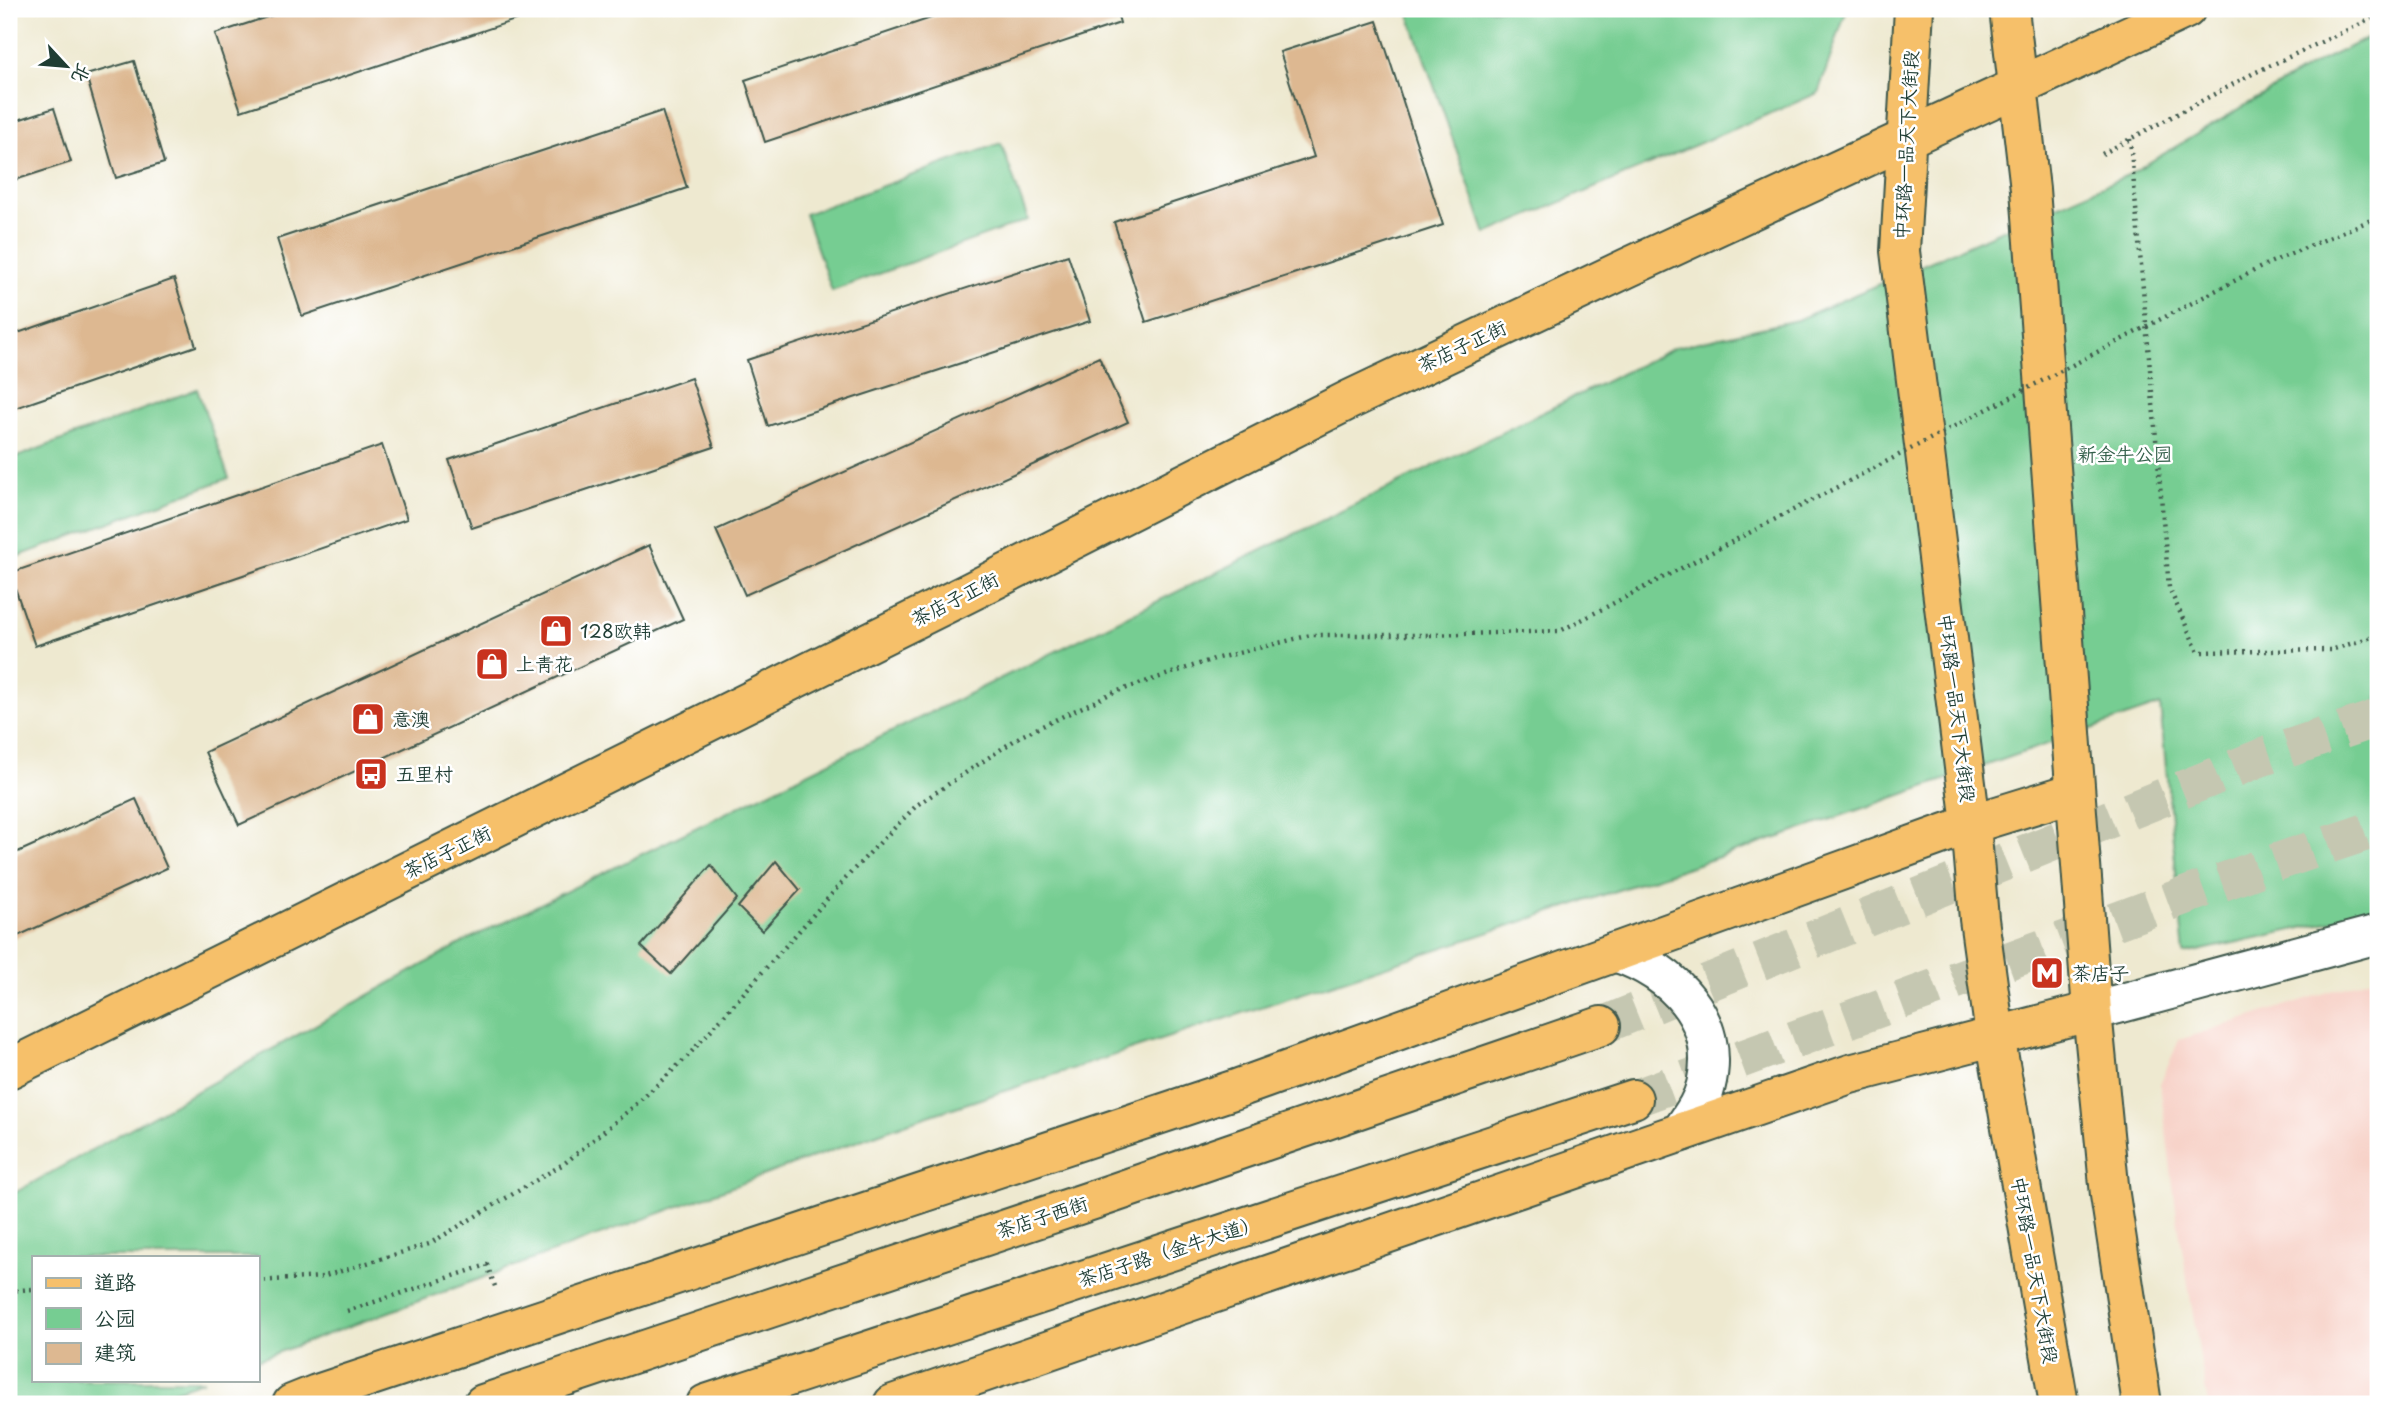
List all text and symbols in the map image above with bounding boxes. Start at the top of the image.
north arrow [32,32,102,102]
street label: 中环路一品天下大街段 [1886,49,1924,241]
text: 北 [65,59,99,89]
street label: 茶店子正街 [1413,312,1511,378]
park label: 新金牛公园 [2077,439,2173,467]
street label: 茶店子正街 [906,564,1003,632]
shop icon: 128欧韩 [537,612,575,650]
street label: 中环路一品天下大街段 [1933,612,1983,804]
place label: 128欧韩 [580,616,652,644]
shop icon: 上青花 [473,645,511,683]
place label: 上青花 [516,649,573,677]
shop icon: 意澳 [349,700,387,738]
place label: 意澳 [392,704,430,732]
bus stop icon: 五里村 [352,755,390,793]
place label: 五里村 [396,759,453,787]
street label: 茶店子正街 [398,818,495,885]
metro station icon: 茶店子 [2028,954,2066,992]
place label: 茶店子 [2072,958,2129,986]
street label: 中环路一品天下大街段 [2006,1174,2066,1366]
street label: 茶店子西街 [992,1188,1091,1244]
street label: 茶店子路（金牛大道） [1074,1207,1263,1293]
legend [32,1256,259,1382]
text: 道路 [94,1265,136,1297]
text: 公园 [94,1301,136,1333]
text: 建筑 [94,1335,136,1367]

